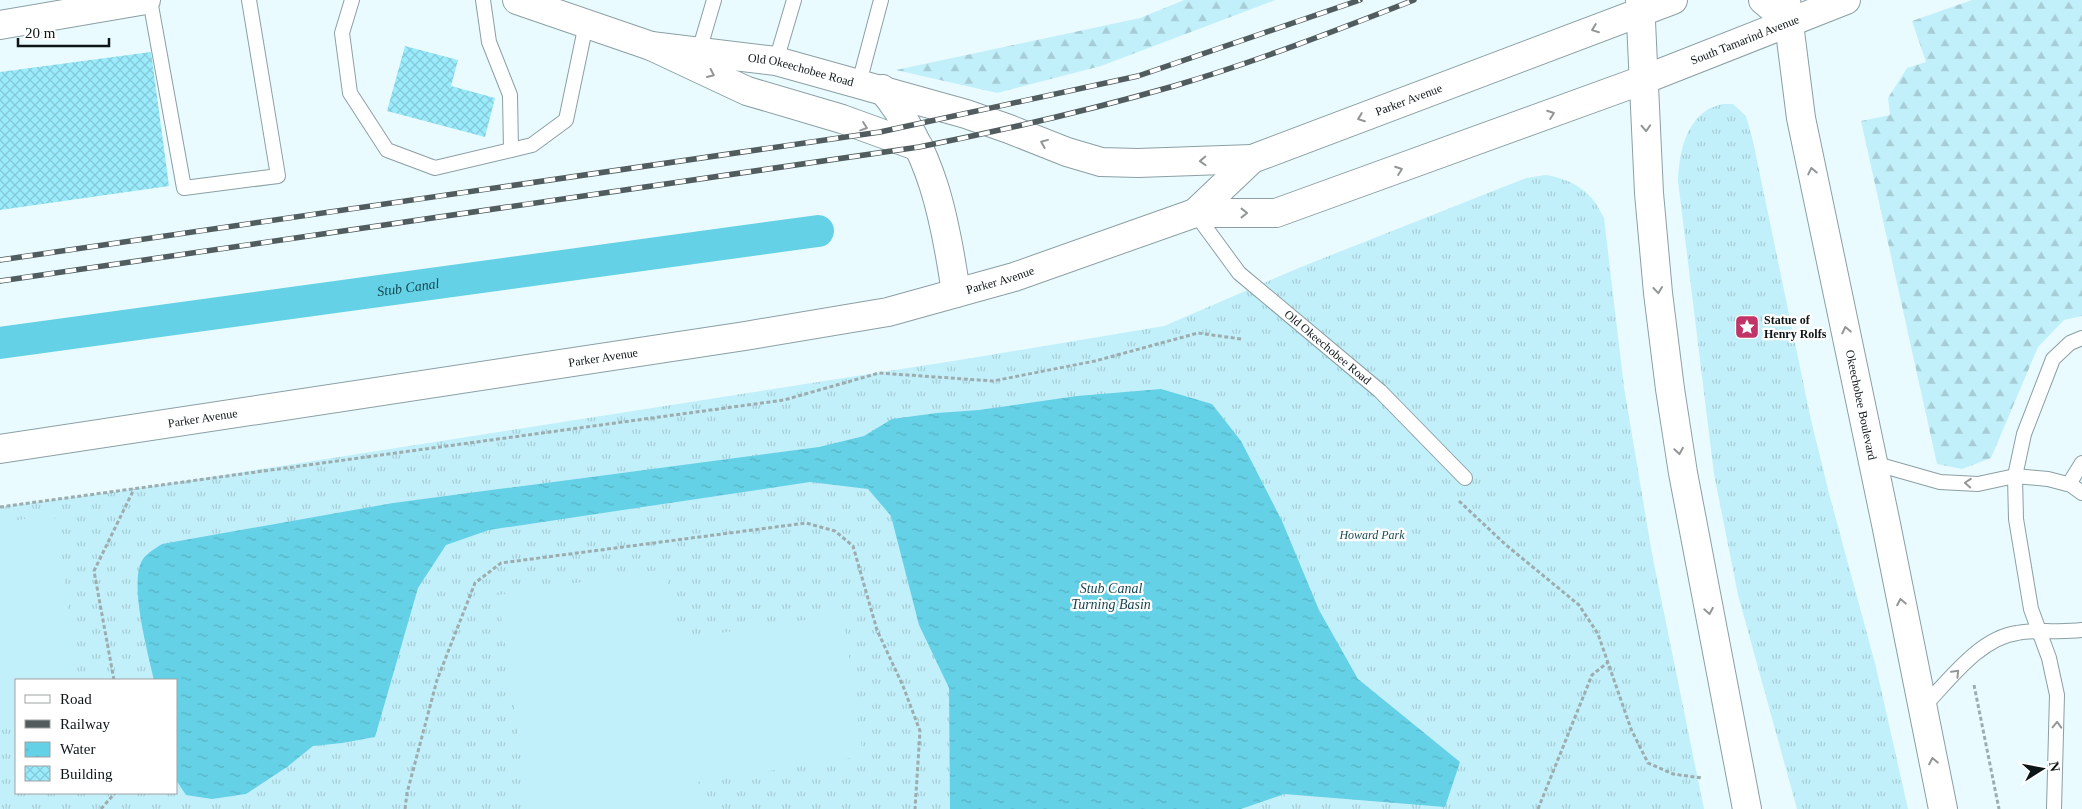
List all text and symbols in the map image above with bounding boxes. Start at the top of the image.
street label: South Tamarind Avenue [1688,12,1801,68]
scale bar [18,15,109,47]
one-way arrow [1591,23,1600,34]
text: 20 m [25,25,56,41]
street label: Old Okeechobee Road [747,51,855,89]
one-way arrow [706,68,715,78]
street label: Parker Avenue [1373,81,1444,119]
one-way arrow [1546,109,1555,120]
one-way arrow [1357,112,1366,122]
one-way arrow [859,121,868,131]
one-way arrow [1640,125,1651,133]
one-way arrow [1040,139,1049,149]
one-way arrow [1199,155,1207,166]
one-way arrow [1394,166,1402,176]
one-way arrow [1807,166,1818,175]
one-way arrow [1240,208,1248,218]
street label: Parker Avenue [965,263,1036,297]
water label: Stub Canal [376,276,440,299]
one-way arrow [1652,287,1663,295]
street label: Old Okeechobee Road [1281,307,1374,387]
place label: Statue of Henry Rolfs [1764,313,1827,341]
place icon: Statue of Henry Rolfs [1734,314,1760,340]
one-way arrow [1841,325,1851,334]
street label: Parker Avenue [567,345,639,370]
street label: Okeechobee Boulevard [1843,348,1879,461]
street label: Parker Avenue [167,406,238,430]
one-way arrow [1674,447,1684,456]
one-way arrow [1963,478,1971,489]
park label: Howard Park [1338,528,1405,542]
water label: Stub Canal Turning Basin [1071,581,1151,612]
one-way arrow [1897,597,1907,606]
one-way arrow [1704,607,1714,615]
one-way arrow [1950,670,1959,679]
legend [15,679,178,794]
text: Road [60,691,92,707]
text: Railway [60,716,110,732]
one-way arrow [2051,721,2062,729]
text: Water [60,741,95,757]
north arrow [2017,744,2067,794]
one-way arrow [1928,757,1939,766]
text: N [2046,760,2063,773]
text: Building [60,766,113,782]

